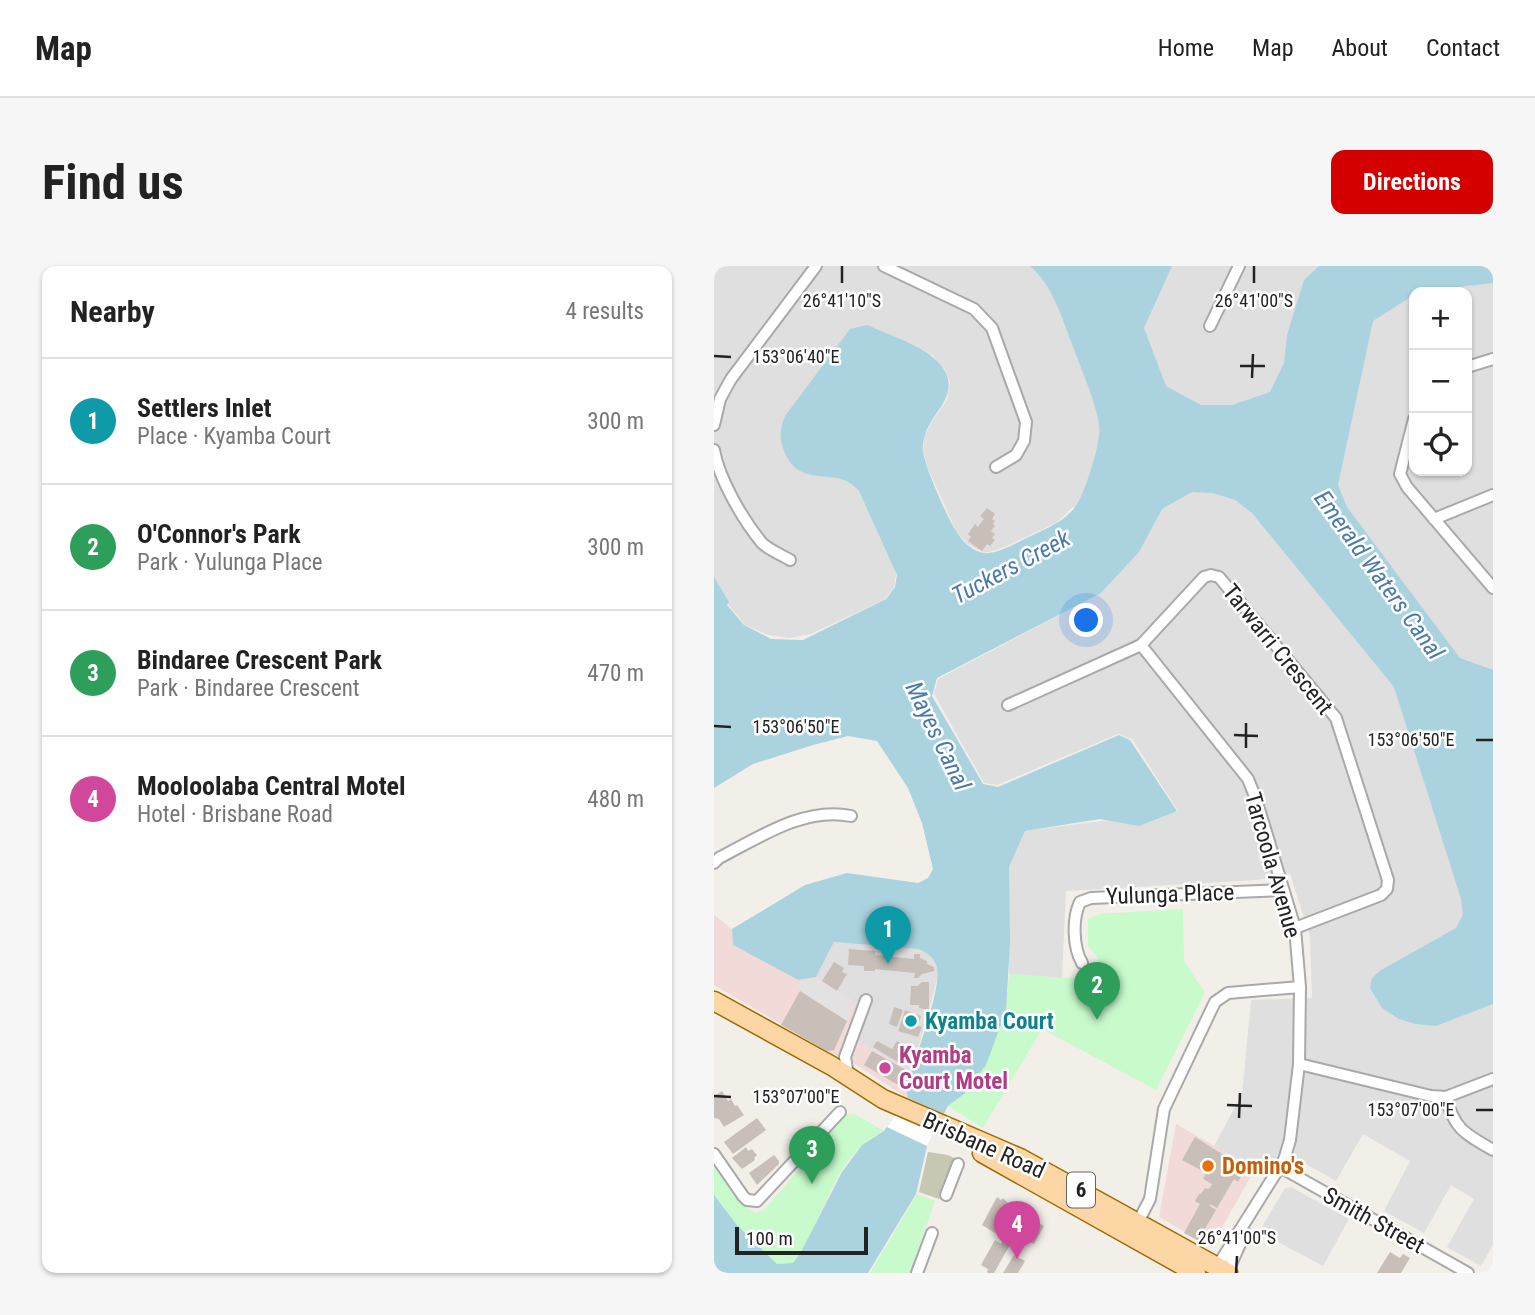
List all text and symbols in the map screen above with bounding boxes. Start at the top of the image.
text: Map [35,29,92,68]
text: Home [1158,34,1214,62]
text: Map [1252,34,1294,62]
text: About [1332,34,1388,62]
text: Contact [1426,34,1500,62]
button: Directions [1331,150,1493,214]
text: Find us [42,154,184,211]
map controls [1409,287,1472,476]
button: + [1409,287,1472,350]
text: 26°41'10"S [803,290,881,311]
text: 26°41'00"S [1215,290,1293,311]
text: Nearby [70,294,155,329]
text: 4 results [566,298,644,325]
text: 153°06'40"E [753,346,839,367]
button: − [1409,350,1472,413]
text: Settlers Inlet [137,393,272,423]
text: 1 [87,408,99,435]
text: 300 m [587,408,644,435]
button: locate [1409,413,1472,476]
text: Place · Kyamba Court [137,423,331,450]
water label: Emerald Waters Canal [1308,485,1450,665]
text: O'Connor's Park [137,519,301,549]
water label: Tuckers Creek [947,524,1075,610]
text: 2 [87,534,99,561]
text: 300 m [587,534,644,561]
text: Park · Yulunga Place [137,549,323,576]
street label: Tarwarri Crescent [1217,579,1338,720]
your location [1069,603,1103,637]
text: Bindaree Crescent Park [137,645,382,675]
text: 3 [87,660,99,687]
text: 470 m [587,660,644,687]
text: Park · Bindaree Crescent [137,675,360,702]
water label: Mayes Canal [900,677,977,795]
text: 153°06'50"E [753,716,839,737]
text: 153°06'50"E [1368,729,1454,750]
text: Mooloolaba Central Motel [137,771,406,801]
text: 4 [87,786,99,813]
text: 480 m [587,786,644,813]
street label: Tarcoola Avenue [1239,789,1306,941]
text: Hotel · Brisbane Road [137,801,333,828]
street label: Yulunga Place [1105,879,1235,910]
pin: 1 [865,906,911,964]
pin: 2 [1074,962,1120,1020]
place label: Kyamba Court [925,1008,1054,1035]
marker: Kyamba Court [903,1013,919,1029]
place label: Kyamba Court Motel [899,1042,1008,1095]
marker: Kyamba Court Motel [877,1060,893,1076]
text: 153°07'00"E [753,1086,839,1107]
text: 153°07'00"E [1368,1099,1454,1120]
street label: Brisbane Road [918,1106,1049,1184]
pin: 3 [789,1126,835,1184]
place label: Domino's [1222,1153,1304,1180]
marker: Domino's [1200,1158,1216,1174]
road number: 6 [1067,1172,1095,1208]
street label: Smith Street [1318,1182,1429,1259]
pin: 4 [994,1201,1040,1259]
scale bar [735,1224,868,1256]
text: 100 m [746,1227,793,1250]
text: 26°41'00"S [1198,1227,1276,1248]

